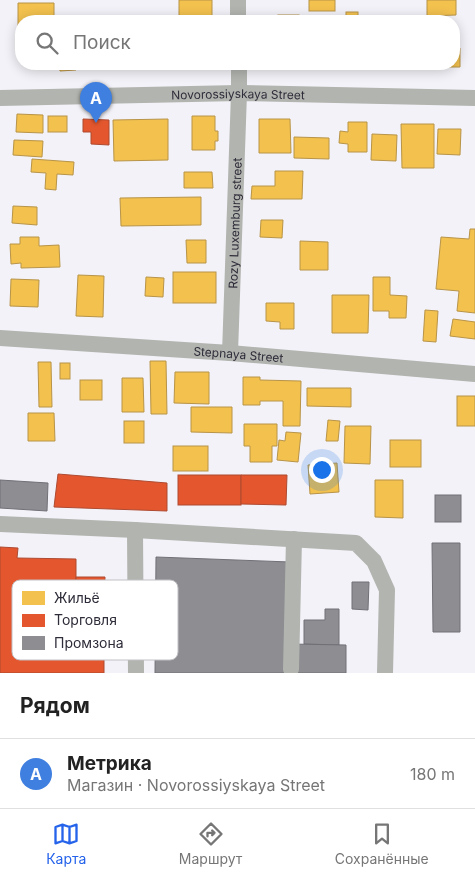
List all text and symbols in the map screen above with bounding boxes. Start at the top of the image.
search box [15,15,460,70]
icon: search [33,29,61,57]
text: Поиск [73,31,131,54]
pin: A [80,82,112,123]
street label: Novorossiyskaya Street [171,85,305,102]
street label: Rozy Luxemburg street [225,157,244,289]
street label: Stepnaya Street [193,343,284,365]
your location [309,457,335,483]
legend [12,580,178,660]
text: Жильё [54,589,100,606]
text: Торговля [54,611,117,628]
text: Промзона [54,634,124,651]
text: Рядом [20,693,90,718]
text: Метрика [67,752,152,775]
text: A [30,764,42,784]
text: 180 m [410,764,455,784]
text: Магазин · Novorossiyskaya Street [67,775,325,795]
tab: Карта [46,820,86,867]
tab: Маршрут [179,820,242,867]
tab: Сохранённые [335,820,429,867]

